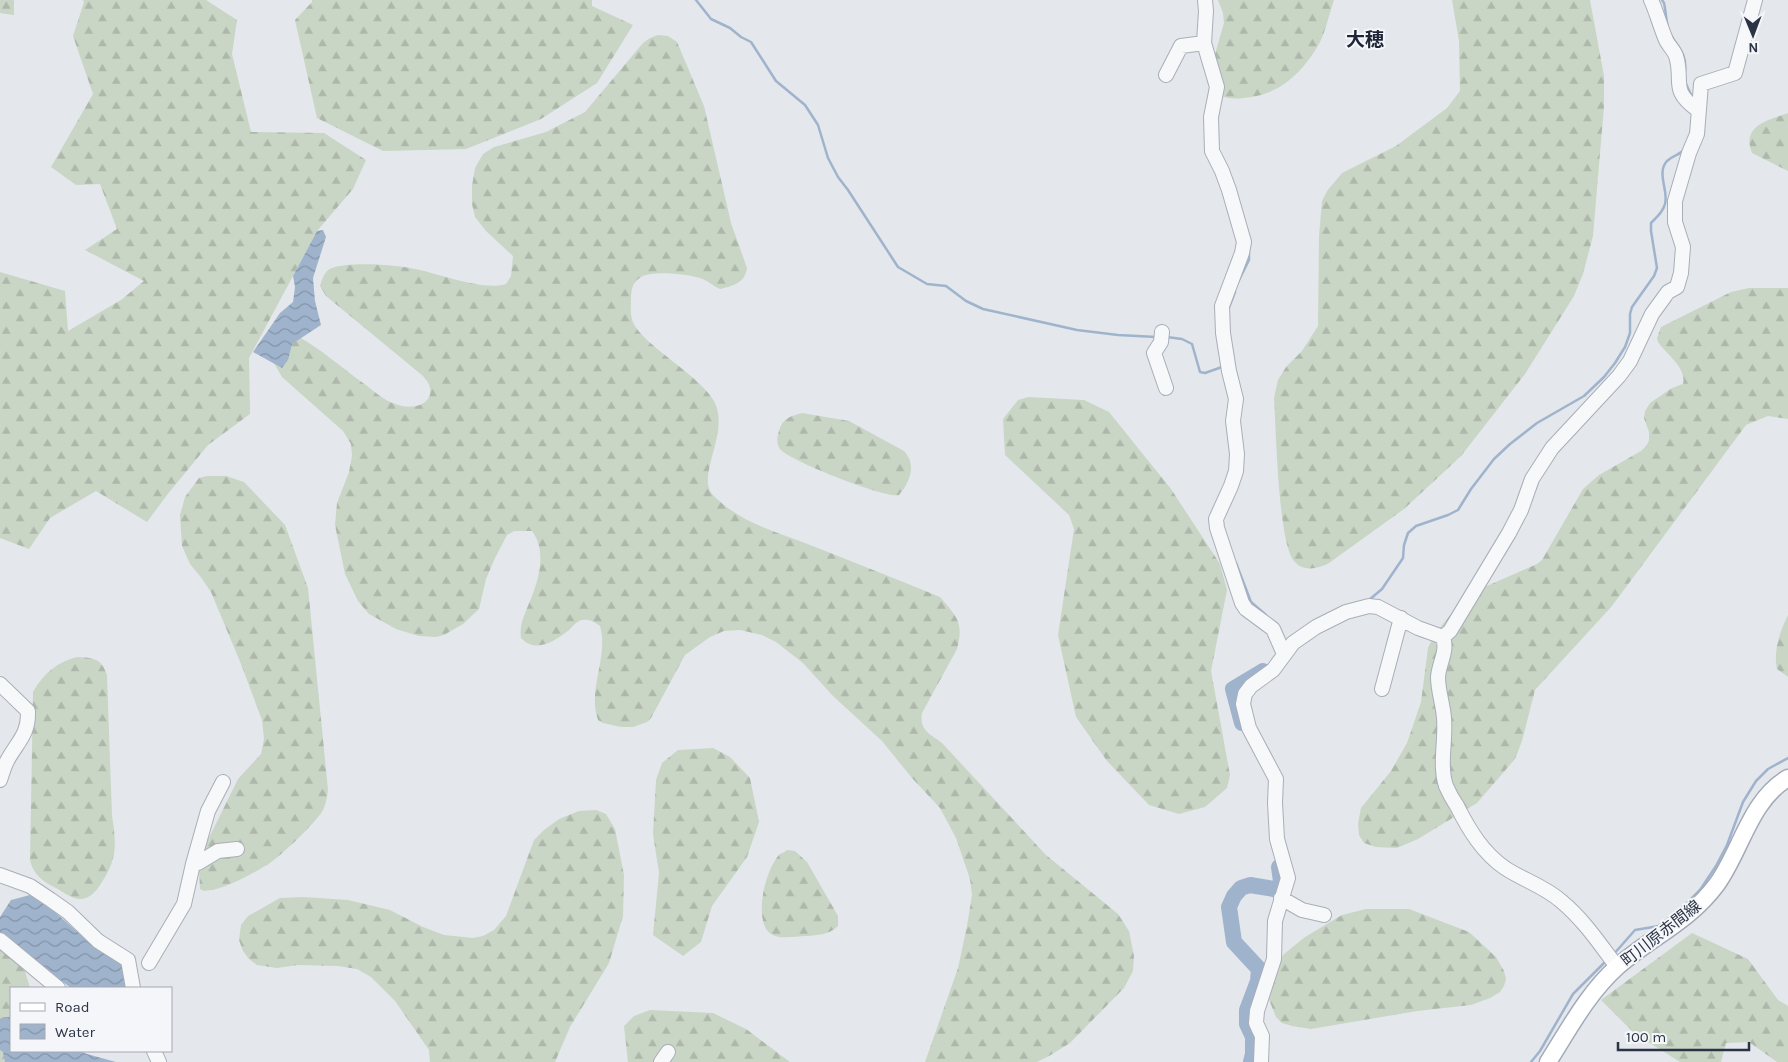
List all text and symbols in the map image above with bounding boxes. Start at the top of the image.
north arrow [1728,10,1778,60]
district label: 大穂 [1346,29,1384,51]
text: N [1748,39,1758,56]
street label: 町川原赤間線 [1617,896,1705,970]
legend [10,987,172,1052]
text: Road [55,998,90,1016]
scale bar [1618,1020,1749,1052]
text: Water [55,1023,96,1041]
text: 100 m [1626,1028,1666,1046]

